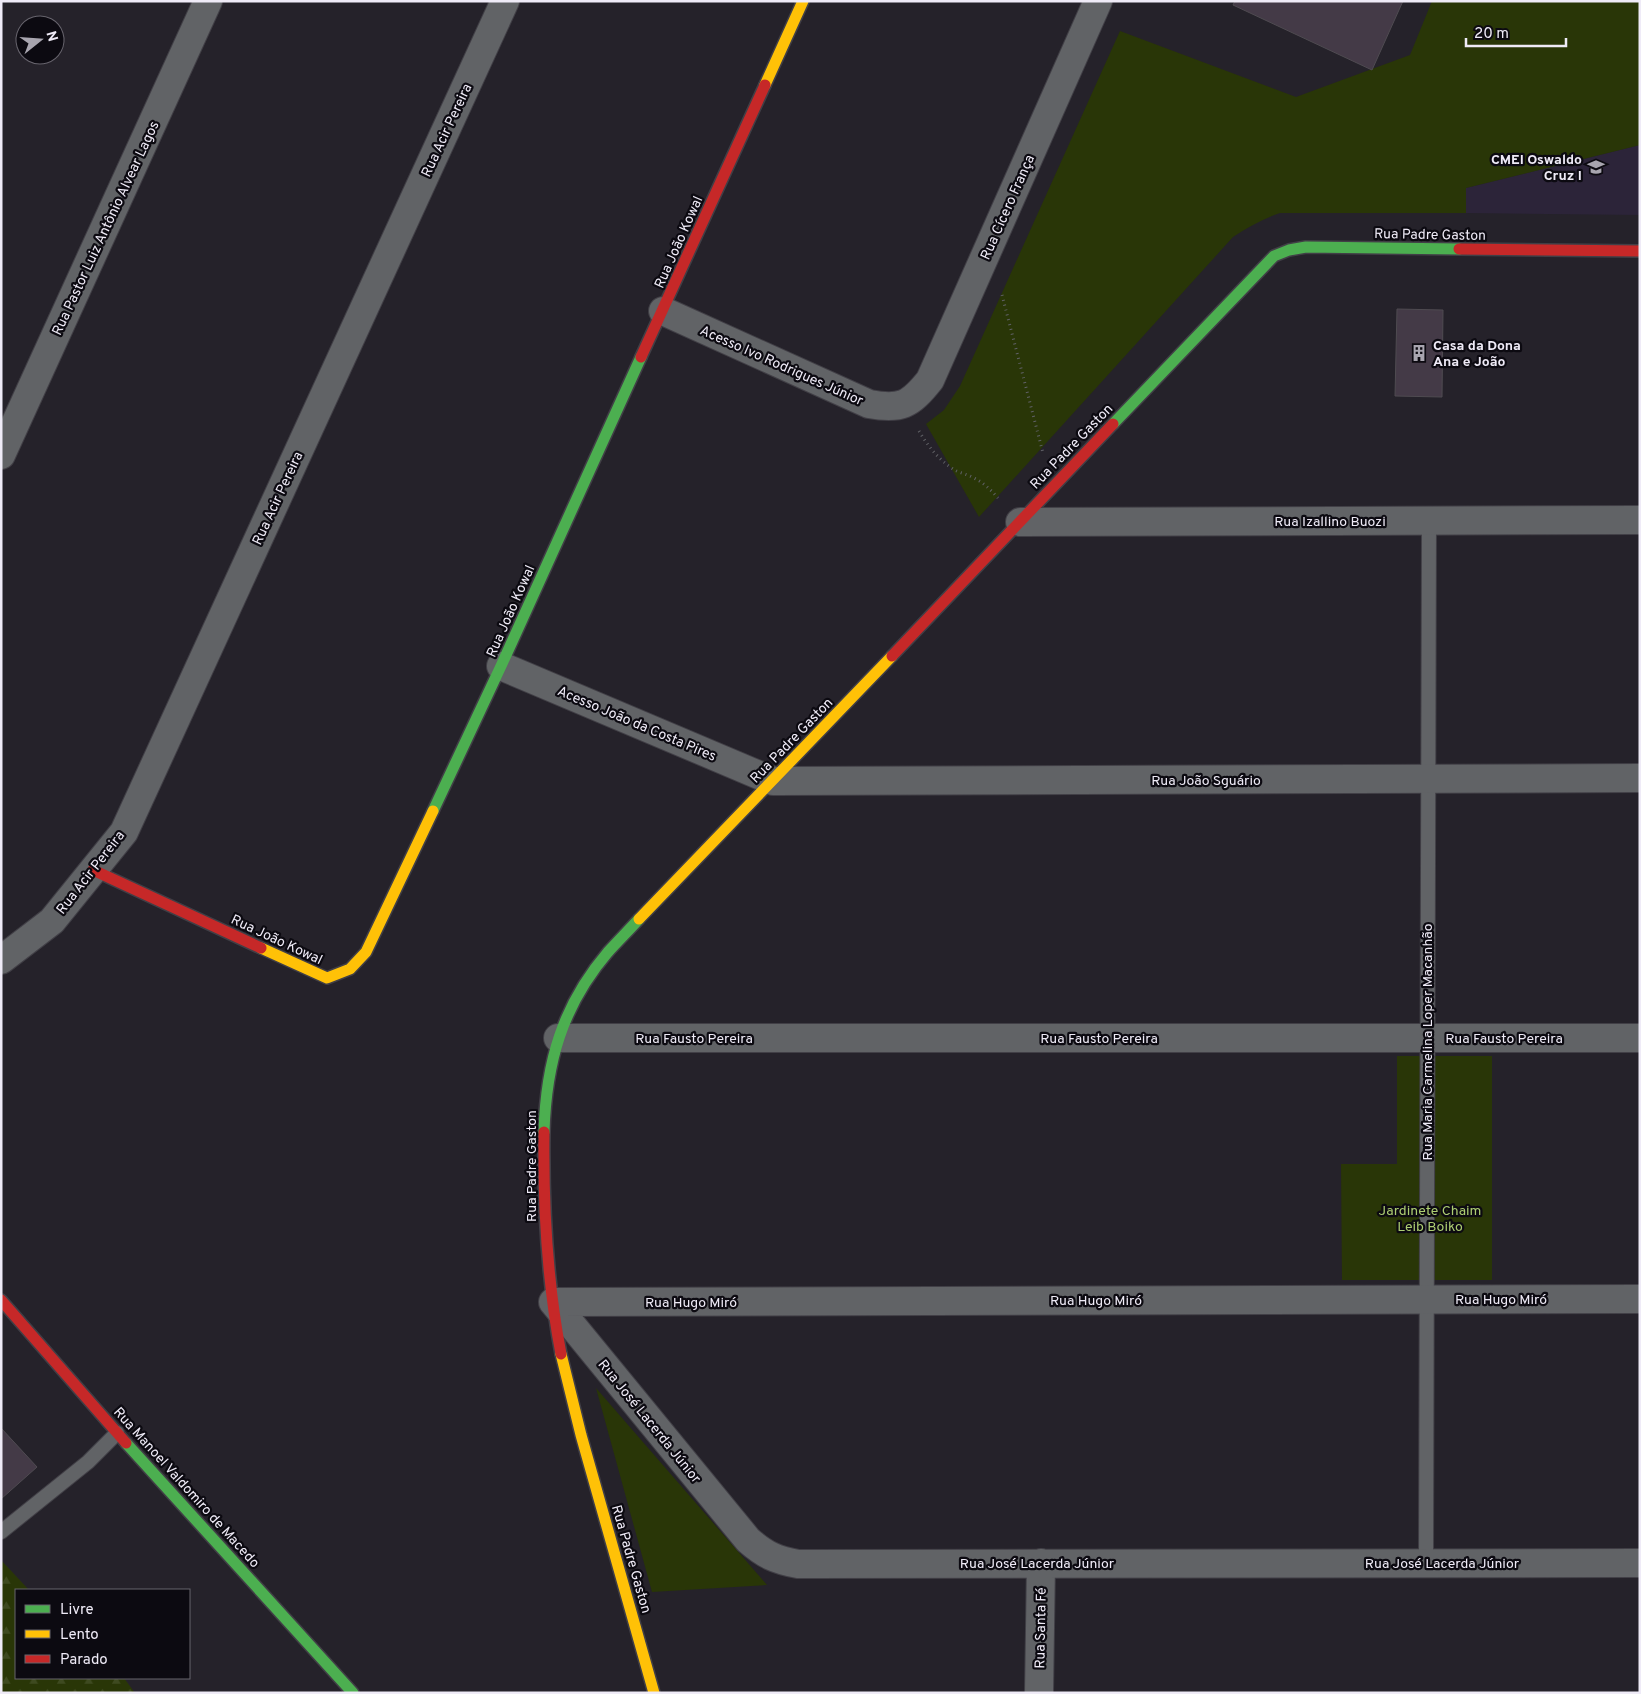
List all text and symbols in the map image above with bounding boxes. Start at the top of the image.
north arrow [15,15,65,65]
scale bar [1466,15,1566,47]
text: 20 m [1474,25,1509,44]
text: N [41,29,61,44]
street label: Rua Acir Pereira [418,81,476,180]
street label: Rua Pastor Luiz Antônio Alvear Lagos [49,119,164,338]
street label: Rua Cícero França [978,152,1039,263]
place label: CMEI Oswaldo Cruz I [1491,152,1582,185]
school or university icon: CMEI Oswaldo Cruz I [1586,157,1606,177]
street label: Rua João Kowal [651,194,707,291]
street label: Rua Padre Gaston [1374,226,1486,245]
street label: Acesso Ivo Rodrigues Júnior [697,323,866,410]
place label: Casa da Dona Ana e João [1433,338,1521,371]
building icon: Casa da Dona Ana e João [1409,343,1429,363]
street label: Rua Padre Gaston [1027,401,1117,493]
street label: Rua Acir Pereira [249,449,307,548]
street label: Rua Izallino Buozi [1274,514,1386,531]
street label: Rua João Kowal [483,563,539,660]
street label: Acesso João da Costa Pires [554,683,718,766]
street label: Rua Padre Gaston [747,695,837,787]
street label: Rua João Sguário [1151,773,1261,790]
street label: Rua Acir Pereira [53,828,129,918]
street label: Rua João Kowal [228,912,325,969]
street label: Rua Maria Carmelina Loper Macanhão [1420,923,1437,1160]
street label: Rua Fausto Pereira [635,1031,753,1048]
street label: Rua Fausto Pereira [1040,1031,1158,1048]
street label: Rua Fausto Pereira [1445,1031,1563,1048]
street label: Rua Padre Gaston [524,1110,541,1222]
park label: Jardinete Chaim Leib Boiko [1379,1203,1481,1236]
street label: Rua Hugo Miró [1455,1292,1547,1309]
street label: Rua Hugo Miró [1050,1293,1142,1310]
street label: Rua Hugo Miró [645,1295,737,1312]
street label: Rua José Lacerda Júnior [594,1357,704,1488]
street label: Rua Manoel Valdomiro de Macedo [109,1404,263,1572]
street label: Rua Padre Gaston [607,1503,654,1616]
street label: Rua José Lacerda Júnior [960,1556,1115,1573]
street label: Rua José Lacerda Júnior [1365,1556,1520,1573]
street label: Rua Santa Fé [1032,1587,1051,1669]
legend [15,1589,190,1679]
text: Livre [60,1601,94,1620]
text: Lento [60,1626,99,1645]
text: Parado [60,1651,108,1670]

